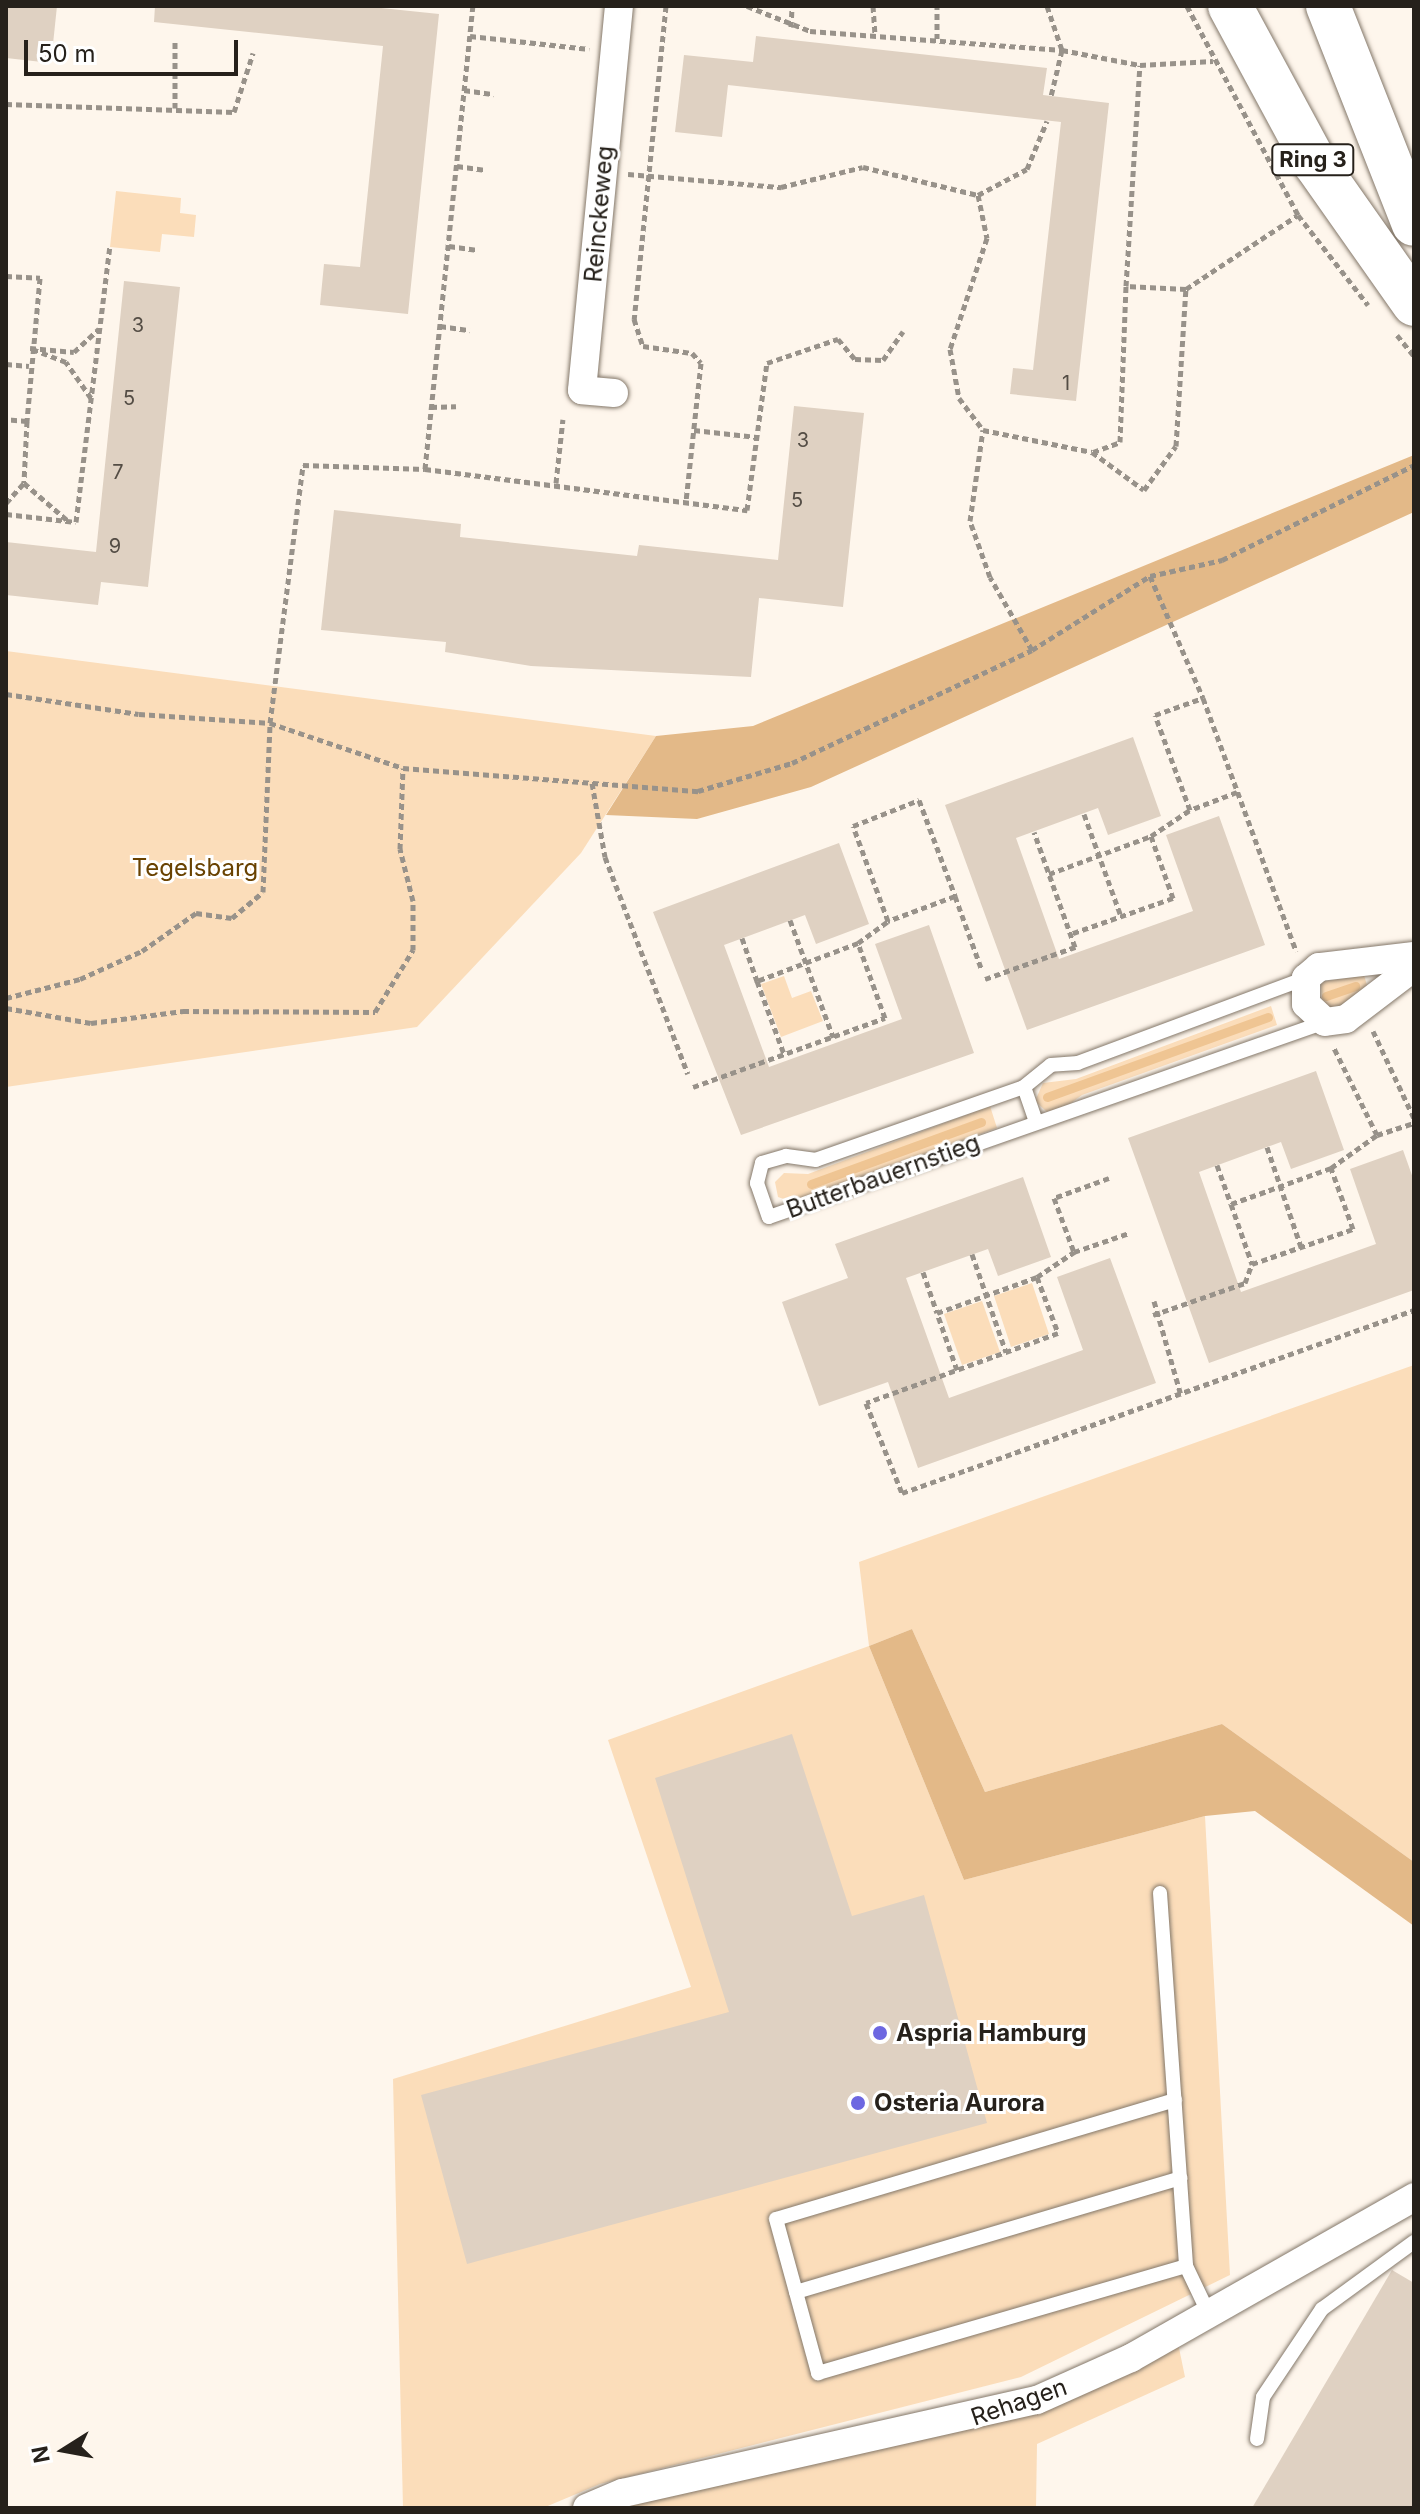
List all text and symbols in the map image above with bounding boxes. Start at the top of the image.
scale bar [28,24,242,74]
text: 50 m [38,39,96,68]
road number: Ring 3 [1271,142,1355,178]
street label: Reinckeweg [579,145,619,283]
house number: 3 [132,313,144,337]
house number: 1 [1062,371,1070,395]
house number: 5 [123,386,135,410]
house number: 3 [797,428,809,452]
house number: 7 [112,460,124,484]
house number: 5 [791,488,803,512]
house number: 9 [109,534,121,558]
park label: Tegelsbarg [132,854,258,882]
street label: Butterbauernstieg [783,1128,983,1224]
place label: Aspria Hamburg [896,2019,1086,2047]
marker: Aspria Hamburg [871,2024,889,2042]
place label: Osteria Aurora [874,2089,1045,2117]
marker: Osteria Aurora [849,2094,867,2112]
street label: Rehagen [967,2372,1071,2432]
north arrow [24,2410,104,2490]
text: N [26,2444,55,2465]

